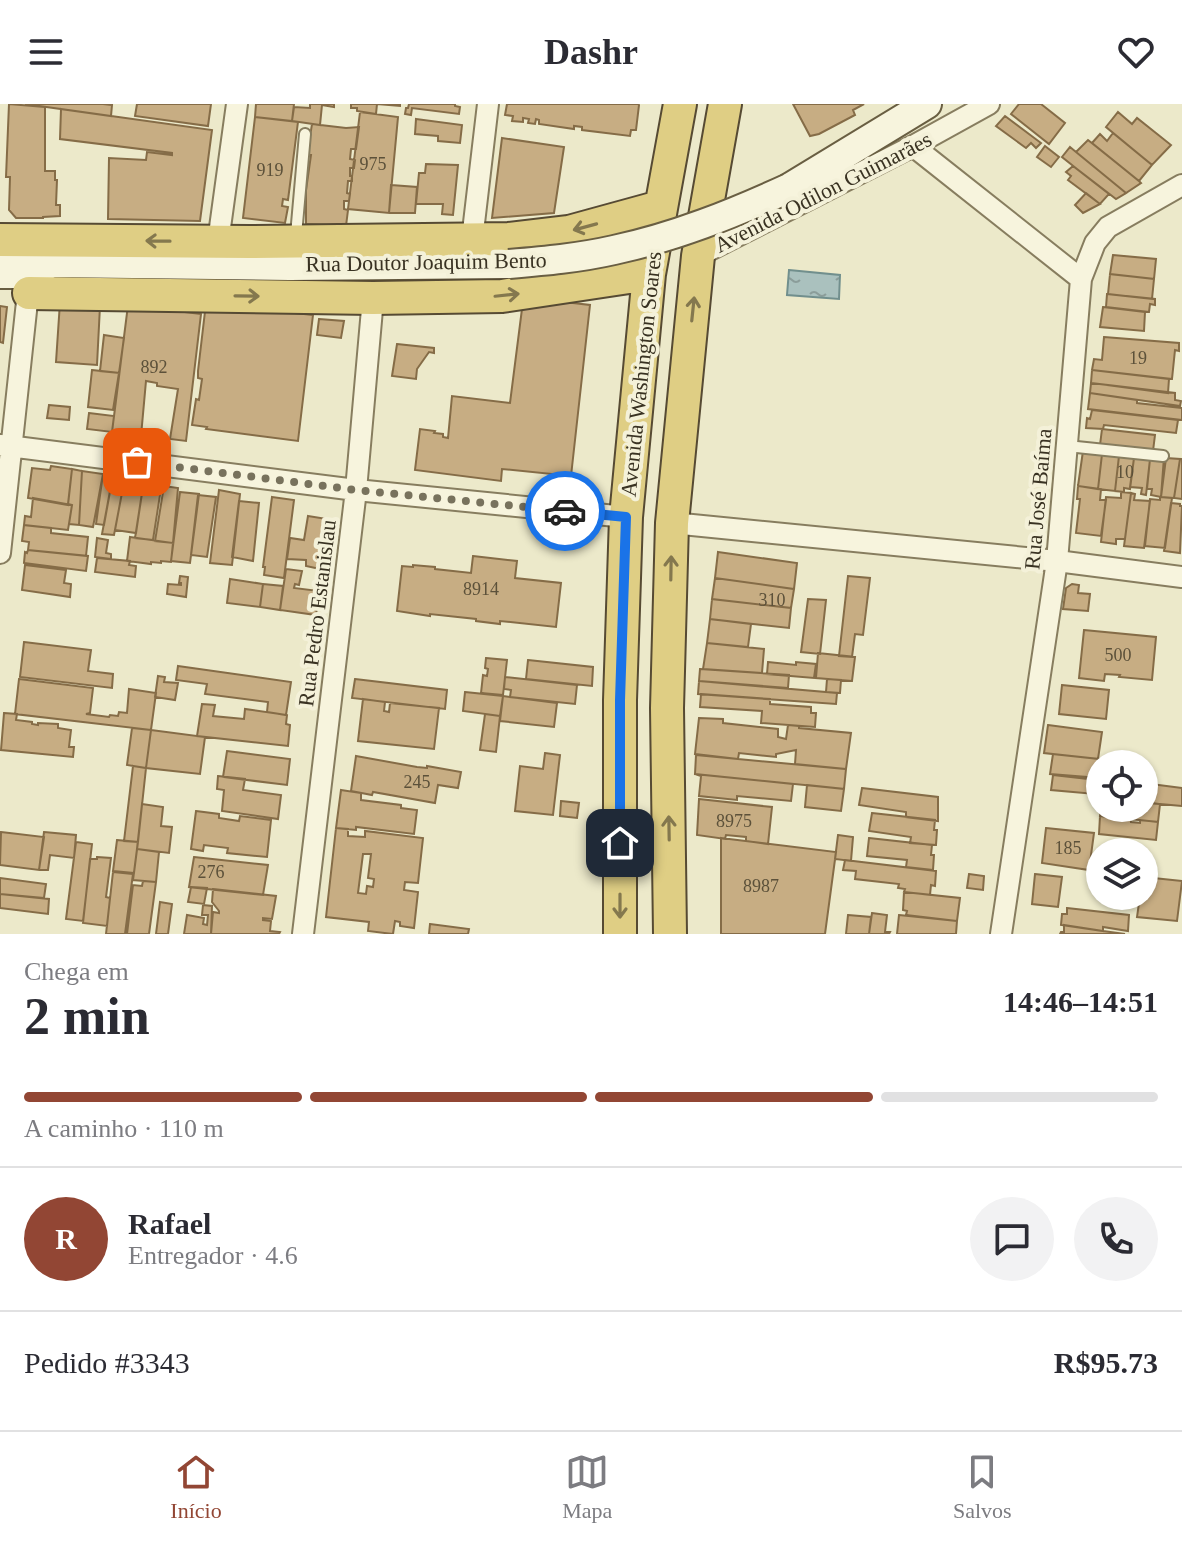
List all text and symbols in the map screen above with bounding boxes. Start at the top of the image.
icon: menu [24,30,68,74]
icon: heart [1114,30,1158,74]
text: Dashr [544,32,638,72]
street label: Avenida Odilon Guimarães [710,126,936,258]
house number: 975 [360,154,387,174]
house number: 919 [257,160,284,180]
one-way arrow [573,221,599,236]
one-way arrow [145,233,172,249]
street label: Rua Doutor Joaquim Bento [305,247,547,277]
street label: Avenida Washington Soares [616,250,666,498]
one-way arrow [233,288,260,304]
one-way arrow [493,288,519,303]
one-way arrow [685,296,700,323]
house number: 19 [1129,348,1147,368]
house number: 892 [141,357,168,377]
street label: Rua José Baíma [1019,427,1057,571]
pin [103,428,171,496]
icon: bag [115,440,159,484]
house number: 10 [1116,462,1134,482]
courier [525,471,605,551]
icon: car [543,489,587,533]
street label: Rua Pedro Estanislau [293,518,341,708]
one-way arrow [663,555,678,582]
house number: 8914 [463,579,499,599]
house number: 310 [759,590,786,610]
house number: 500 [1105,645,1132,665]
map controls [1086,750,1158,910]
button: locate [1086,750,1158,822]
house number: 245 [404,772,431,792]
pin [586,809,654,877]
house number: 8975 [716,811,752,831]
one-way arrow [661,815,677,842]
icon: home [598,821,642,865]
house number: 185 [1055,838,1082,858]
button: layers [1086,838,1158,910]
house number: 276 [198,862,225,882]
house number: 8987 [743,876,779,896]
one-way arrow [612,892,628,919]
text: Chega em [24,957,129,986]
text: 14:46–14:51 [1003,985,1158,1018]
text: 2 min [24,988,150,1045]
text: A caminho · 110 m [24,1114,224,1143]
button: chat [970,1197,1054,1281]
button: phone [1074,1197,1158,1281]
text: Rafael [128,1207,211,1240]
text: R [55,1222,77,1255]
text: Entregador · 4.6 [128,1241,298,1270]
text: Pedido #3343 [24,1346,190,1379]
text: R$95.73 [1054,1346,1158,1379]
tab: Início [170,1450,222,1524]
tab: Mapa [562,1450,612,1524]
tab: Salvos [953,1450,1012,1524]

